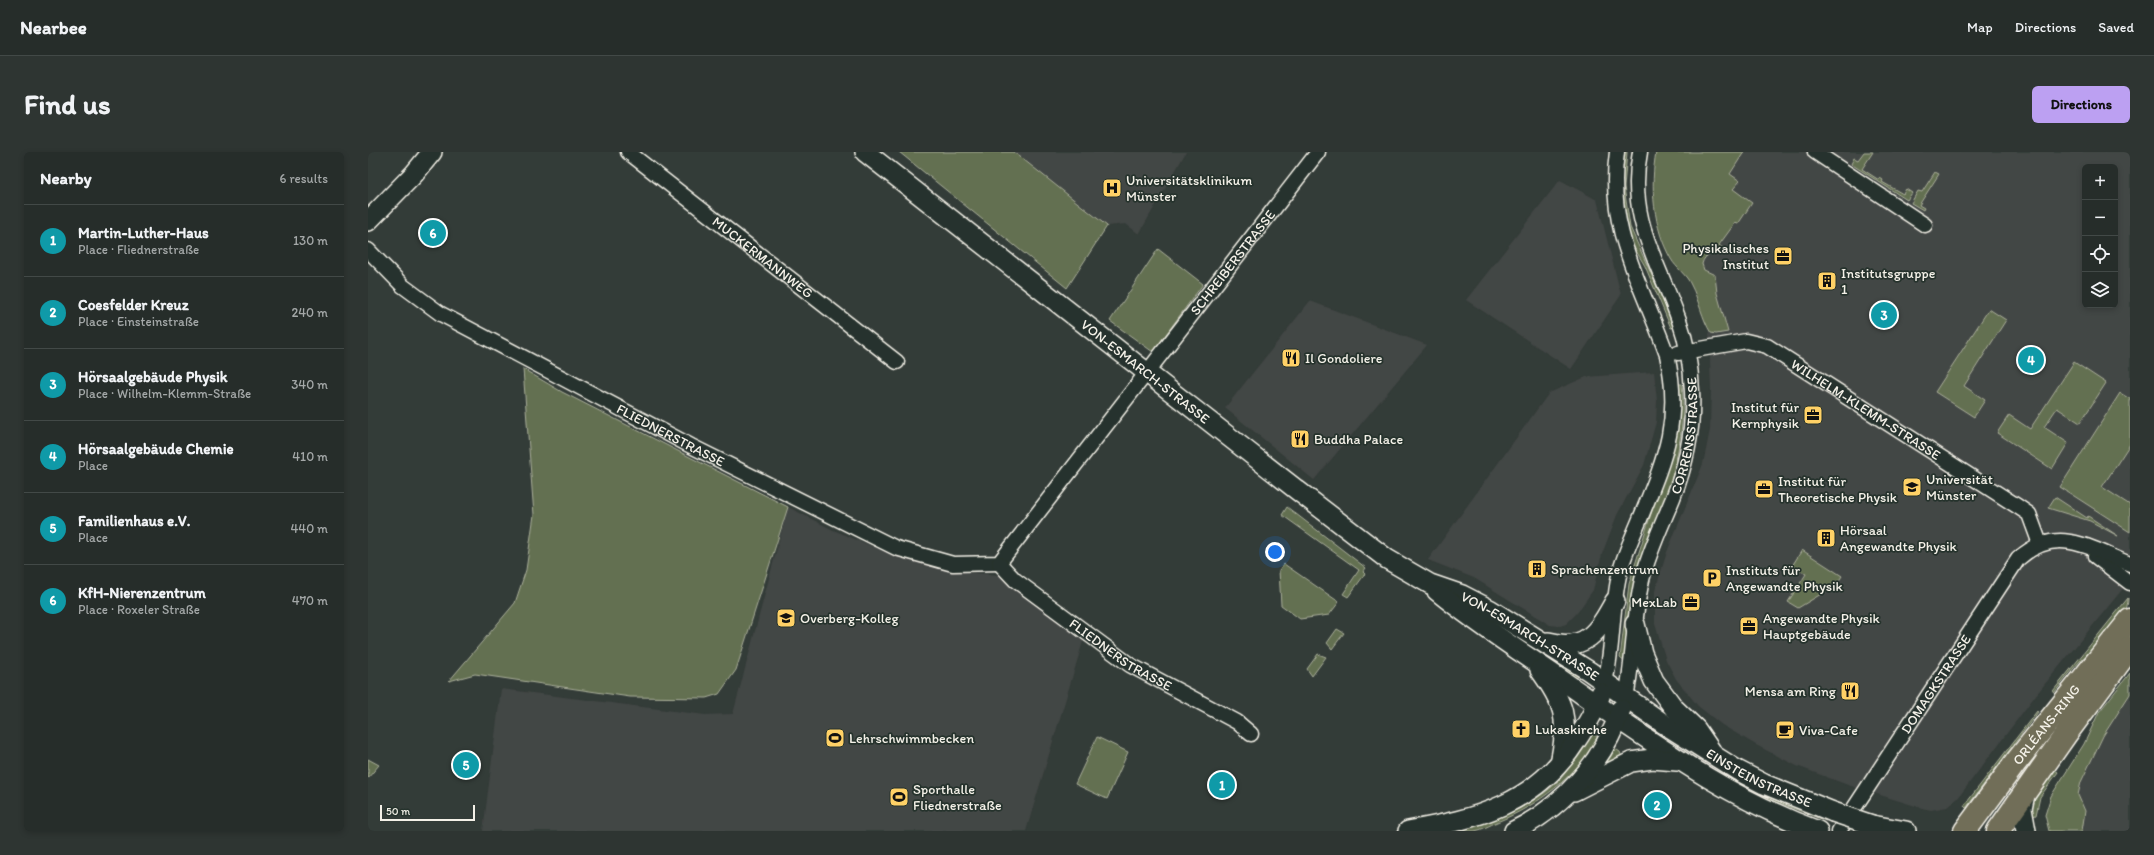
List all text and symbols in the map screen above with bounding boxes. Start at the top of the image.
text: Nearbee [20,16,87,39]
text: Map [1967,19,1993,36]
text: Directions [2015,19,2076,36]
text: Saved [2098,19,2134,36]
button: Directions [2032,86,2130,123]
text: Find us [24,87,111,121]
map controls [2082,164,2118,308]
button: + [2082,164,2118,200]
text: Nearby [40,168,92,188]
text: 6 results [280,171,328,186]
place label: Universitätsklinikum Münster [1126,172,1252,205]
hospital icon: Universitätsklinikum Münster [1101,177,1123,199]
button: − [2082,200,2118,236]
street label: SCHREIBERSTRASSE [1187,206,1279,319]
street label: MUCKERMANNWEG [709,213,816,302]
pin: 6 [420,218,446,248]
text: Martin-Luther-Haus [78,224,209,242]
text: 1 [50,233,56,248]
text: 130 m [293,233,328,248]
button: locate [2082,236,2118,272]
place label: Physikalisches Institut [1682,240,1769,273]
text: Place · Fliednerstraße [78,242,199,257]
office icon: Physikalisches Institut [1772,245,1794,267]
place label: Institutsgruppe 1 [1841,265,1936,298]
building icon: Institutsgruppe 1 [1816,270,1838,292]
button: layers [2082,272,2118,308]
text: Coesfelder Kreuz [78,296,189,314]
pin: 3 [1871,300,1897,330]
text: 2 [50,305,56,320]
text: 240 m [291,305,328,320]
text: Place · Einsteinstraße [78,314,199,329]
street label: VON-ESMARCH-STRASSE [1077,316,1213,428]
pin: 4 [2018,345,2044,375]
restaurant icon: Il Gondoliere [1280,347,1302,369]
place label: Il Gondoliere [1305,350,1383,367]
street label: WILHELM-KLEMM-STRASSE [1788,356,1944,464]
text: Hörsaalgebäude Physik [78,368,228,386]
street label: CORRENSSTRASSE [1667,376,1701,497]
text: 3 [49,377,57,392]
text: 340 m [291,377,328,392]
text: Place · Wilhelm-Klemm-Straße [78,386,251,401]
place label: Institut für Kernphysik [1731,399,1800,432]
street label: FLIEDNERSTRASSE [614,400,727,470]
office icon: Institut für Kernphysik [1802,404,1824,426]
restaurant icon: Buddha Palace [1289,428,1311,450]
place label: Buddha Palace [1314,431,1403,448]
text: Hörsaalgebäude Chemie [78,440,234,458]
text: 4 [49,449,57,464]
text: 410 m [292,449,328,464]
text: Place [78,458,108,473]
place label: Universität Münster [1926,471,1993,504]
place label: Institut für Theoretische Physik [1778,473,1898,506]
school or university icon: Universität Münster [1901,476,1923,498]
office icon: Institut für Theoretische Physik [1753,478,1775,500]
text: Familienhaus e.V. [78,512,190,530]
text: 5 [50,521,56,536]
text: 440 m [291,521,328,536]
place label: Hörsaal Angewandte Physik [1840,522,1958,555]
building icon: Hörsaal Angewandte Physik [1815,527,1837,549]
text: Place [78,530,108,545]
your location [1265,542,1285,562]
building icon: Sprachenzentrum [1526,558,1548,580]
place label: Sprachenzentrum [1551,561,1659,578]
place label: Instituts für Angewandte Physik [1726,562,1844,595]
parking icon: Instituts für Angewandte Physik [1701,567,1723,589]
text: KfH-Nierenzentrum [78,584,206,602]
street label: VON-ESMARCH-STRASSE [1458,588,1603,685]
office icon: MexLab [1680,591,1702,613]
text: 6 [50,593,56,608]
text: 470 m [292,593,328,608]
place label: MexLab [1631,594,1677,611]
text: Place · Roxeler Straße [78,602,200,617]
school or university icon: Overberg-Kolleg [775,607,797,629]
place label: Overberg-Kolleg [800,610,900,627]
place label: Angewandte Physik Hauptgebäude [1763,610,1881,643]
street label: FLIEDNERSTRASSE [1066,615,1175,695]
office icon: Angewandte Physik Hauptgebäude [1738,615,1760,637]
street label: DOMAGKSTRASSE [1897,631,1975,737]
restaurant icon: Mensa am Ring [1839,680,1861,702]
street label: ORLÉANS-RING [2009,681,2084,768]
place label: Mensa am Ring [1745,683,1837,700]
church icon: Lukaskirche [1510,718,1532,740]
cafe icon: Viva-Cafe [1774,719,1796,741]
place label: Lukaskirche [1535,721,1607,738]
place label: Viva-Cafe [1799,722,1858,739]
sports icon: Lehrschwimmbecken [824,727,846,749]
place label: Lehrschwimmbecken [849,730,974,747]
street label: EINSTEINSTRASSE [1703,745,1814,812]
pin: 5 [453,750,479,780]
pin: 1 [1209,770,1235,800]
place label: Sporthalle Fliednerstraße [913,781,1002,814]
sports icon: Sporthalle Fliednerstraße [888,786,910,808]
pin: 2 [1644,790,1670,820]
scale bar [380,803,475,822]
text: 50 m [386,805,410,818]

